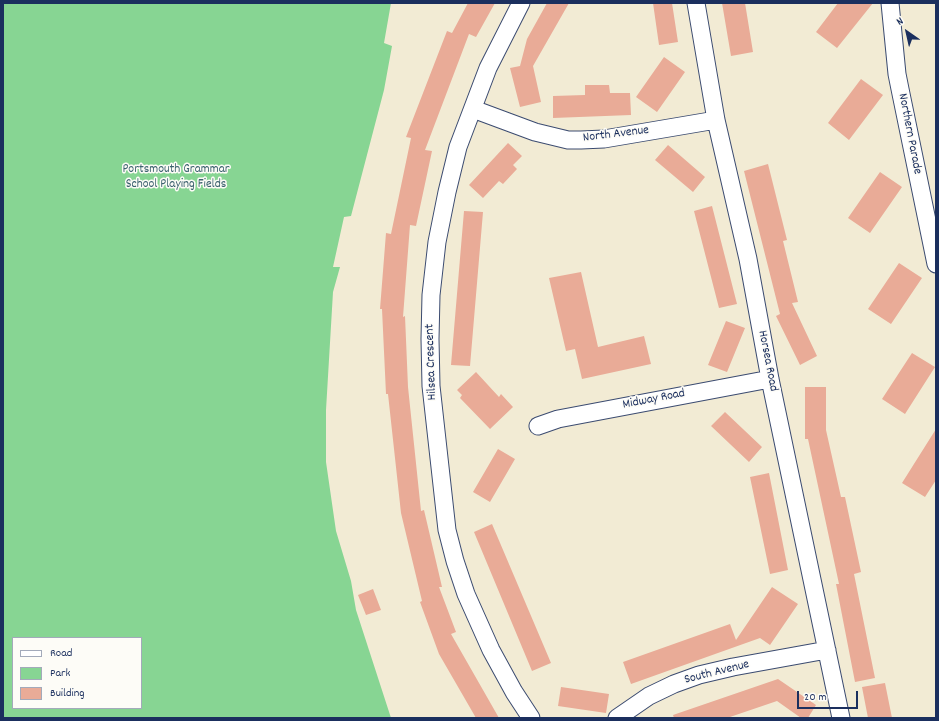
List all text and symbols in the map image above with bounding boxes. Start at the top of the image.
north arrow [887,12,927,52]
text: N [894,14,907,30]
street label: Northern Parade [894,92,924,176]
street label: North Avenue [582,123,650,147]
park label: Portsmouth Grammar School Playing Fields [122,162,230,193]
street label: Hilsea Crescent [423,323,441,401]
street label: Horsea Road [753,329,781,393]
street label: Midway Road [622,386,686,414]
legend [12,637,142,709]
text: Road [50,645,72,662]
street label: South Avenue [683,657,751,689]
text: Park [50,665,70,682]
scale bar [799,683,860,709]
text: Building [50,685,85,702]
text: 20 m [804,689,827,706]

